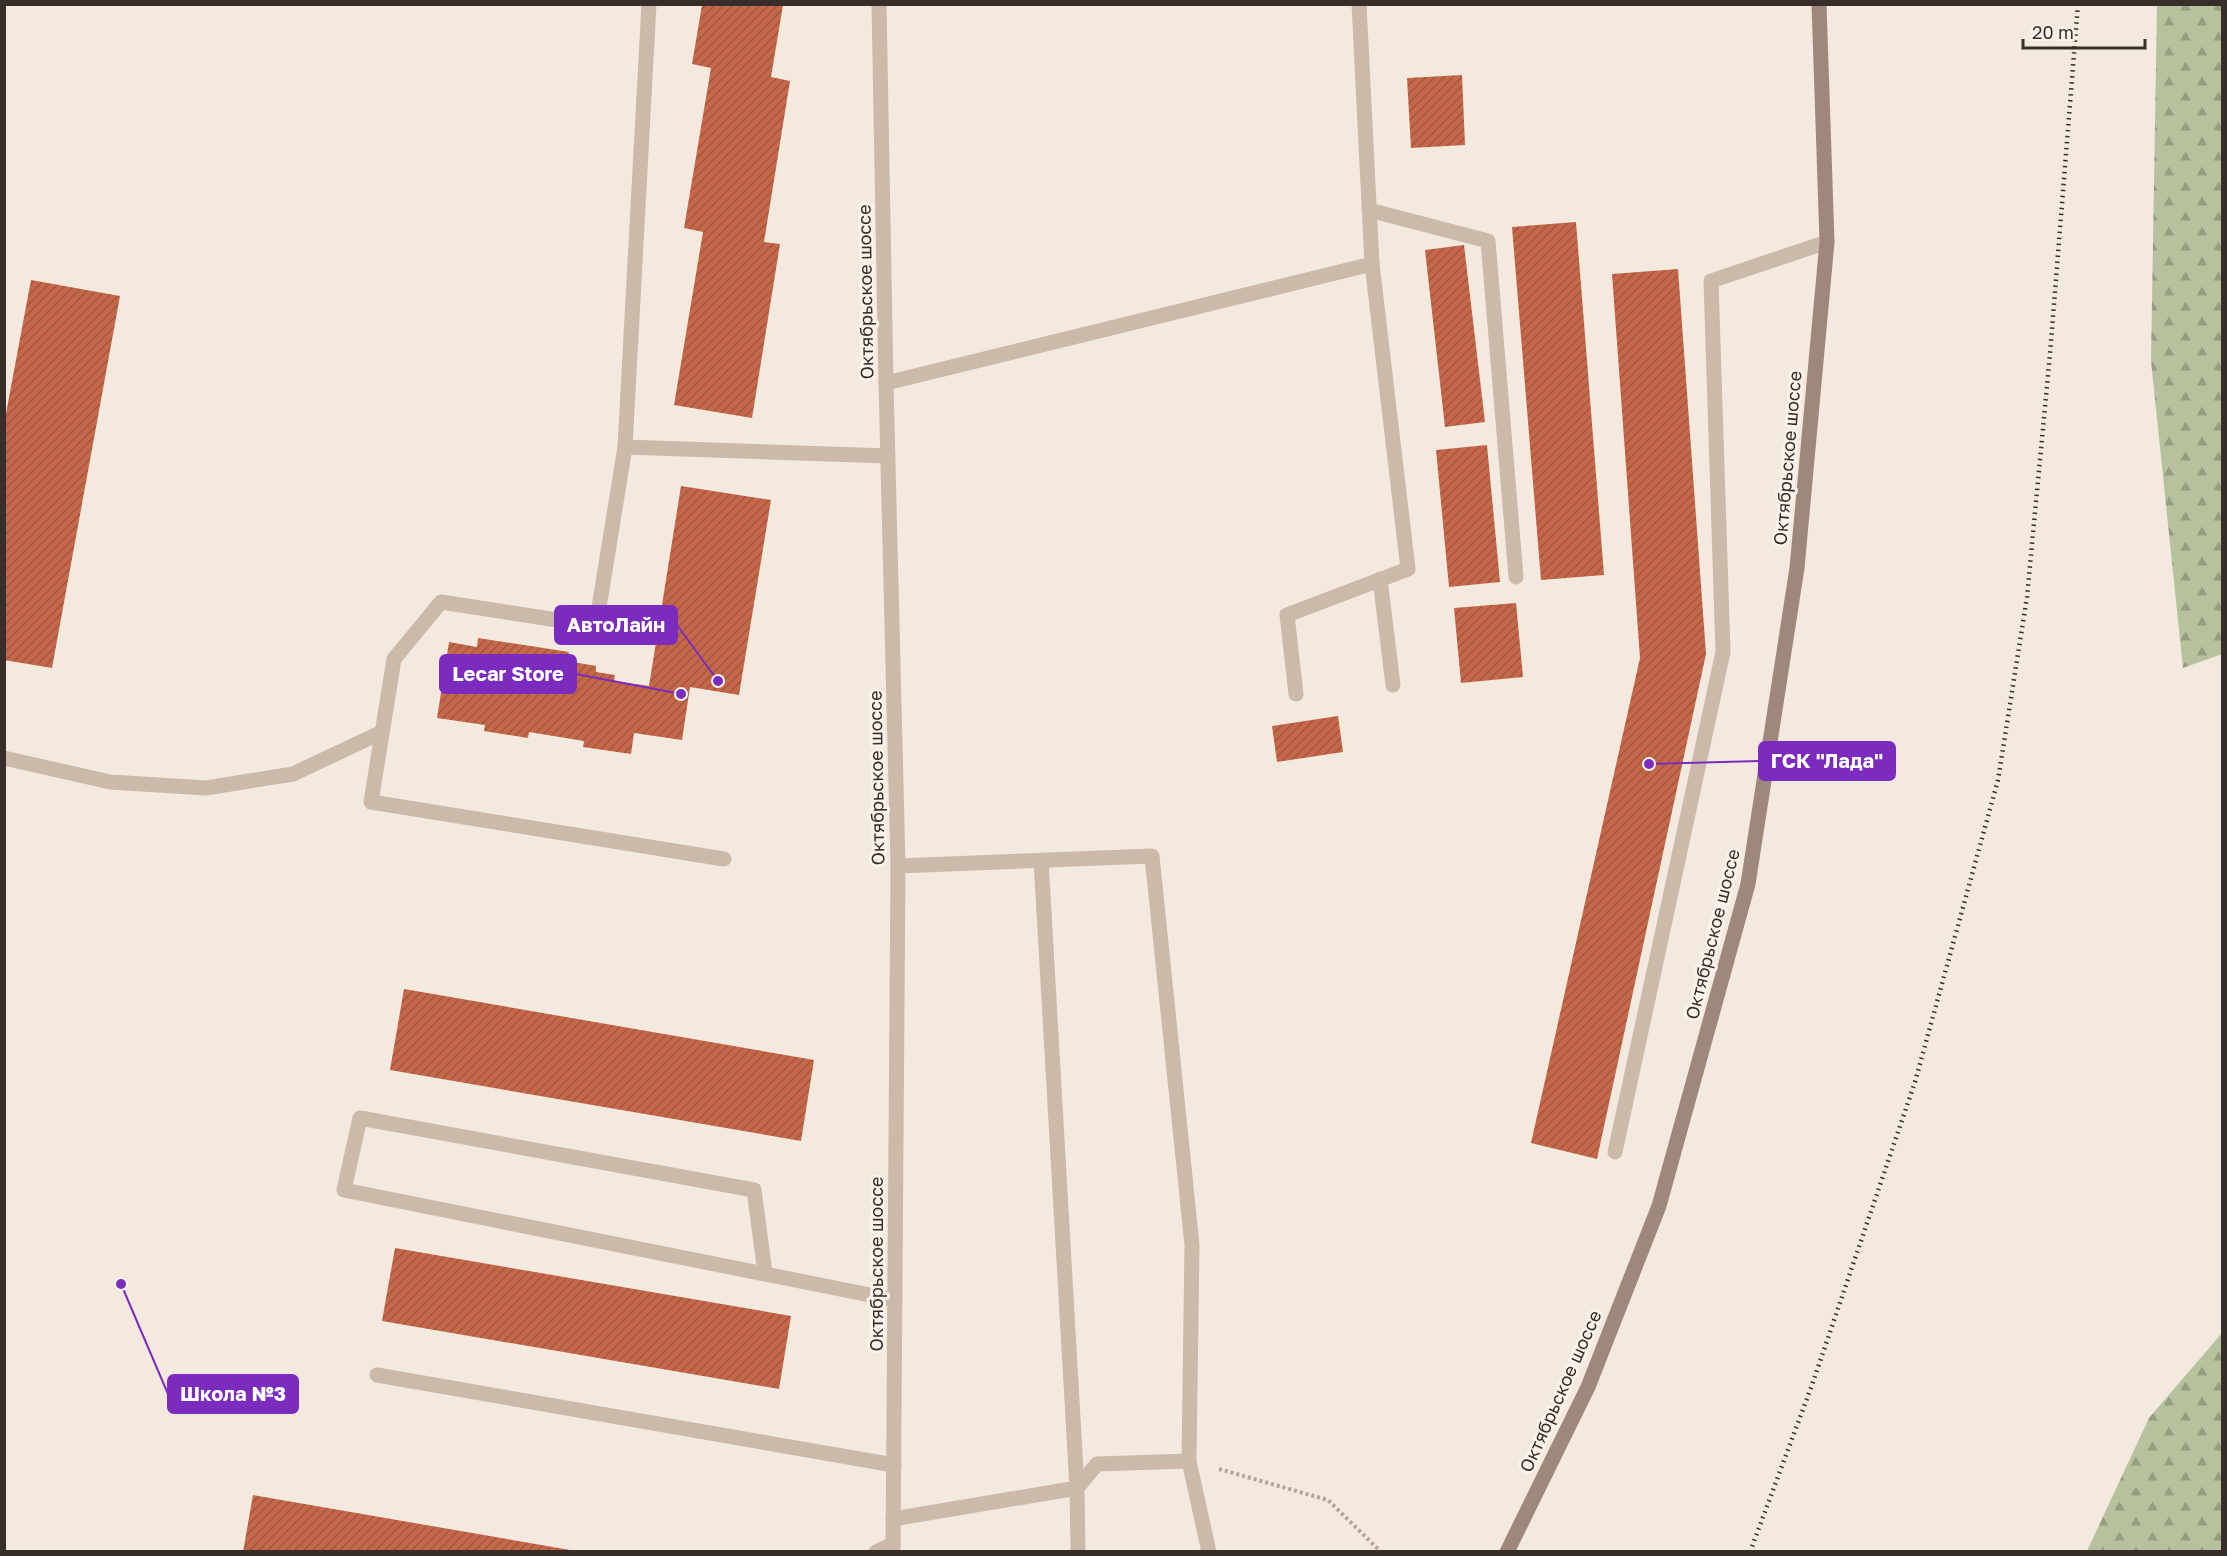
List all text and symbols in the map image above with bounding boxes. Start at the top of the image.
scale bar [2023,12,2144,50]
text: 20 m [2032,21,2074,43]
street label: Октябрьское шоссе [852,204,878,380]
street label: Октябрьское шоссе [1768,370,1806,546]
callout: АвтоЛайн [555,606,677,644]
text: АвтоЛайн [567,612,665,636]
callout: Lecar Store [440,655,576,693]
text: Lecar Store [452,661,564,685]
street label: Октябрьское шоссе [863,690,889,866]
callout: ГСК "Лада" [1759,742,1895,780]
text: ГСК "Лада" [1771,748,1883,772]
street label: Октябрьское шоссе [1680,846,1744,1022]
street label: Октябрьское шоссе [865,1177,887,1351]
street label: Октябрьское шоссе [1514,1307,1606,1475]
callout: Школа №3 [168,1375,298,1413]
text: Школа №3 [180,1381,286,1405]

